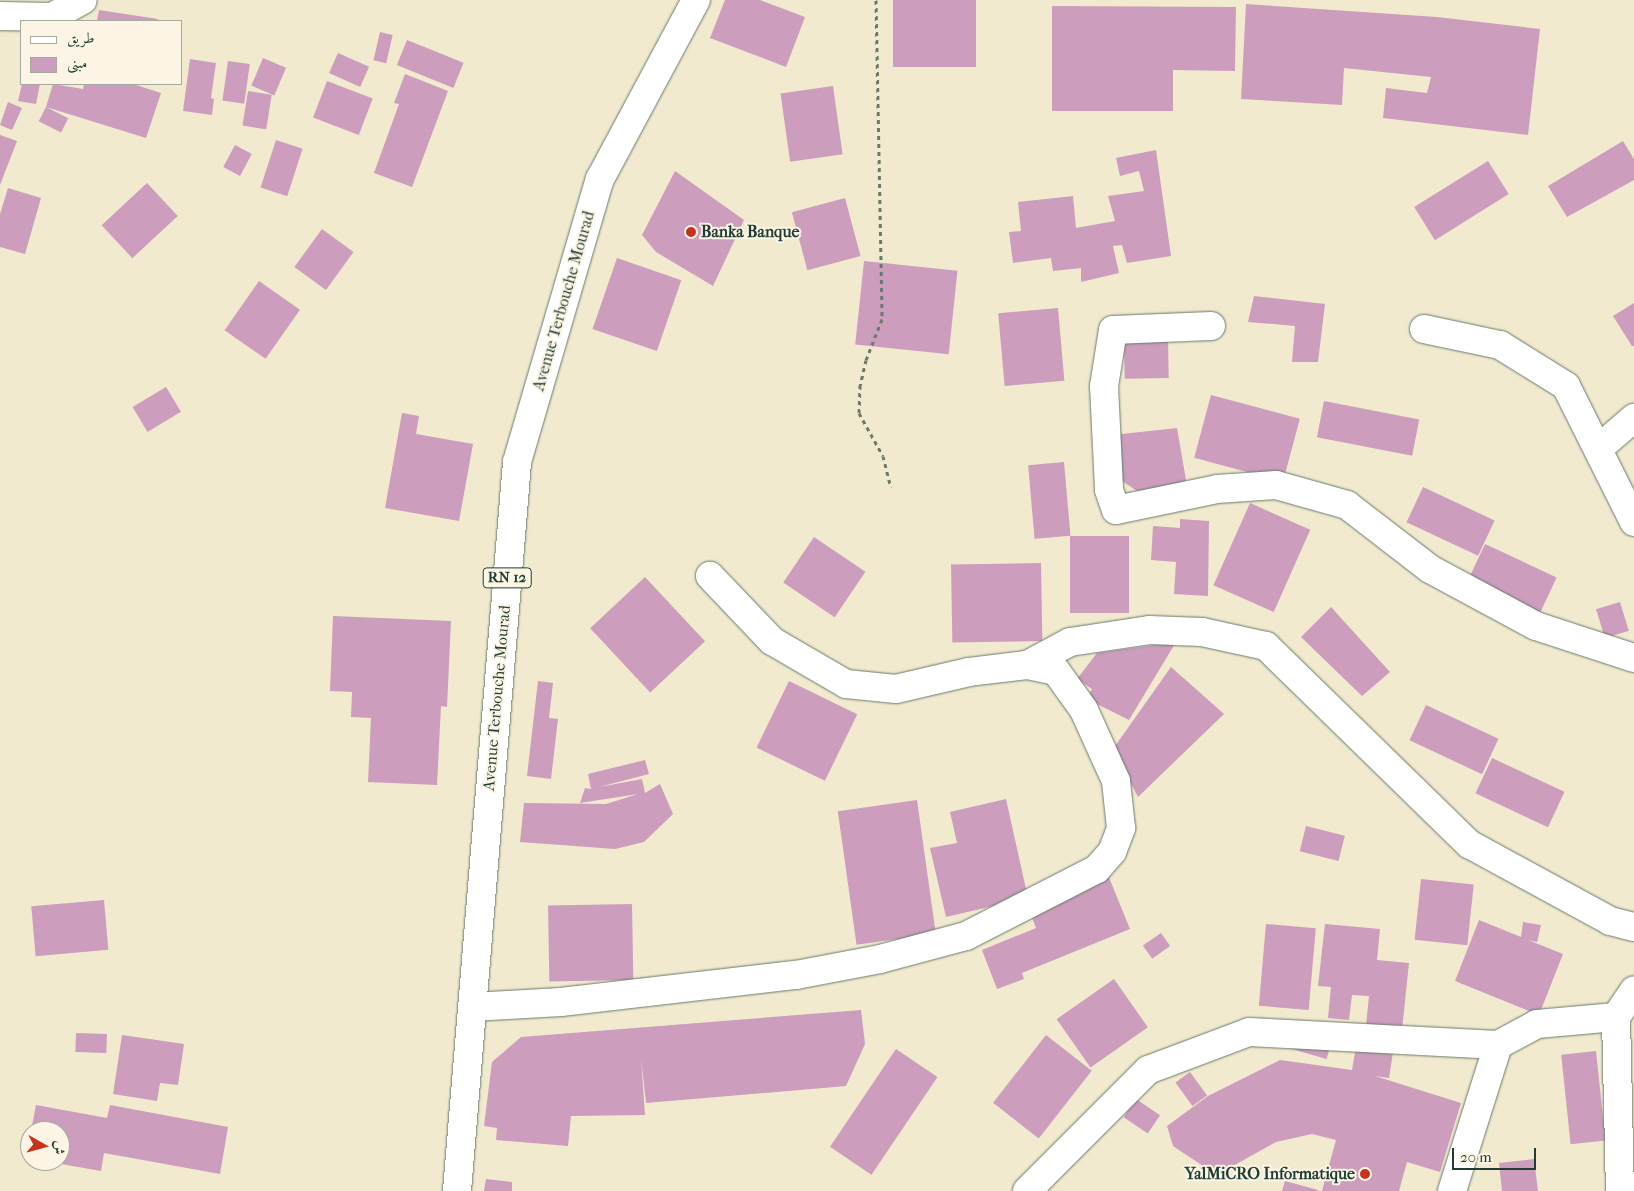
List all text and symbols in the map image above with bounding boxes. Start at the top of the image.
legend [20,20,182,85]
text: طريق [67,29,94,47]
text: مبنى [67,54,87,72]
street label: Avenue Terbouche Mourad [529,209,599,393]
place label: Banka Banque [701,222,799,242]
marker: Banka Banque [685,226,697,238]
road number: RN 12 [482,566,532,590]
street label: Avenue Terbouche Mourad [479,604,515,792]
north arrow [20,1121,70,1171]
scale bar [1454,1138,1538,1170]
text: ش [50,1140,69,1156]
text: 20 m [1460,1148,1492,1166]
place label: YalMiCRO Informatique [1185,1164,1355,1184]
marker: YalMiCRO Informatique [1359,1168,1371,1180]

